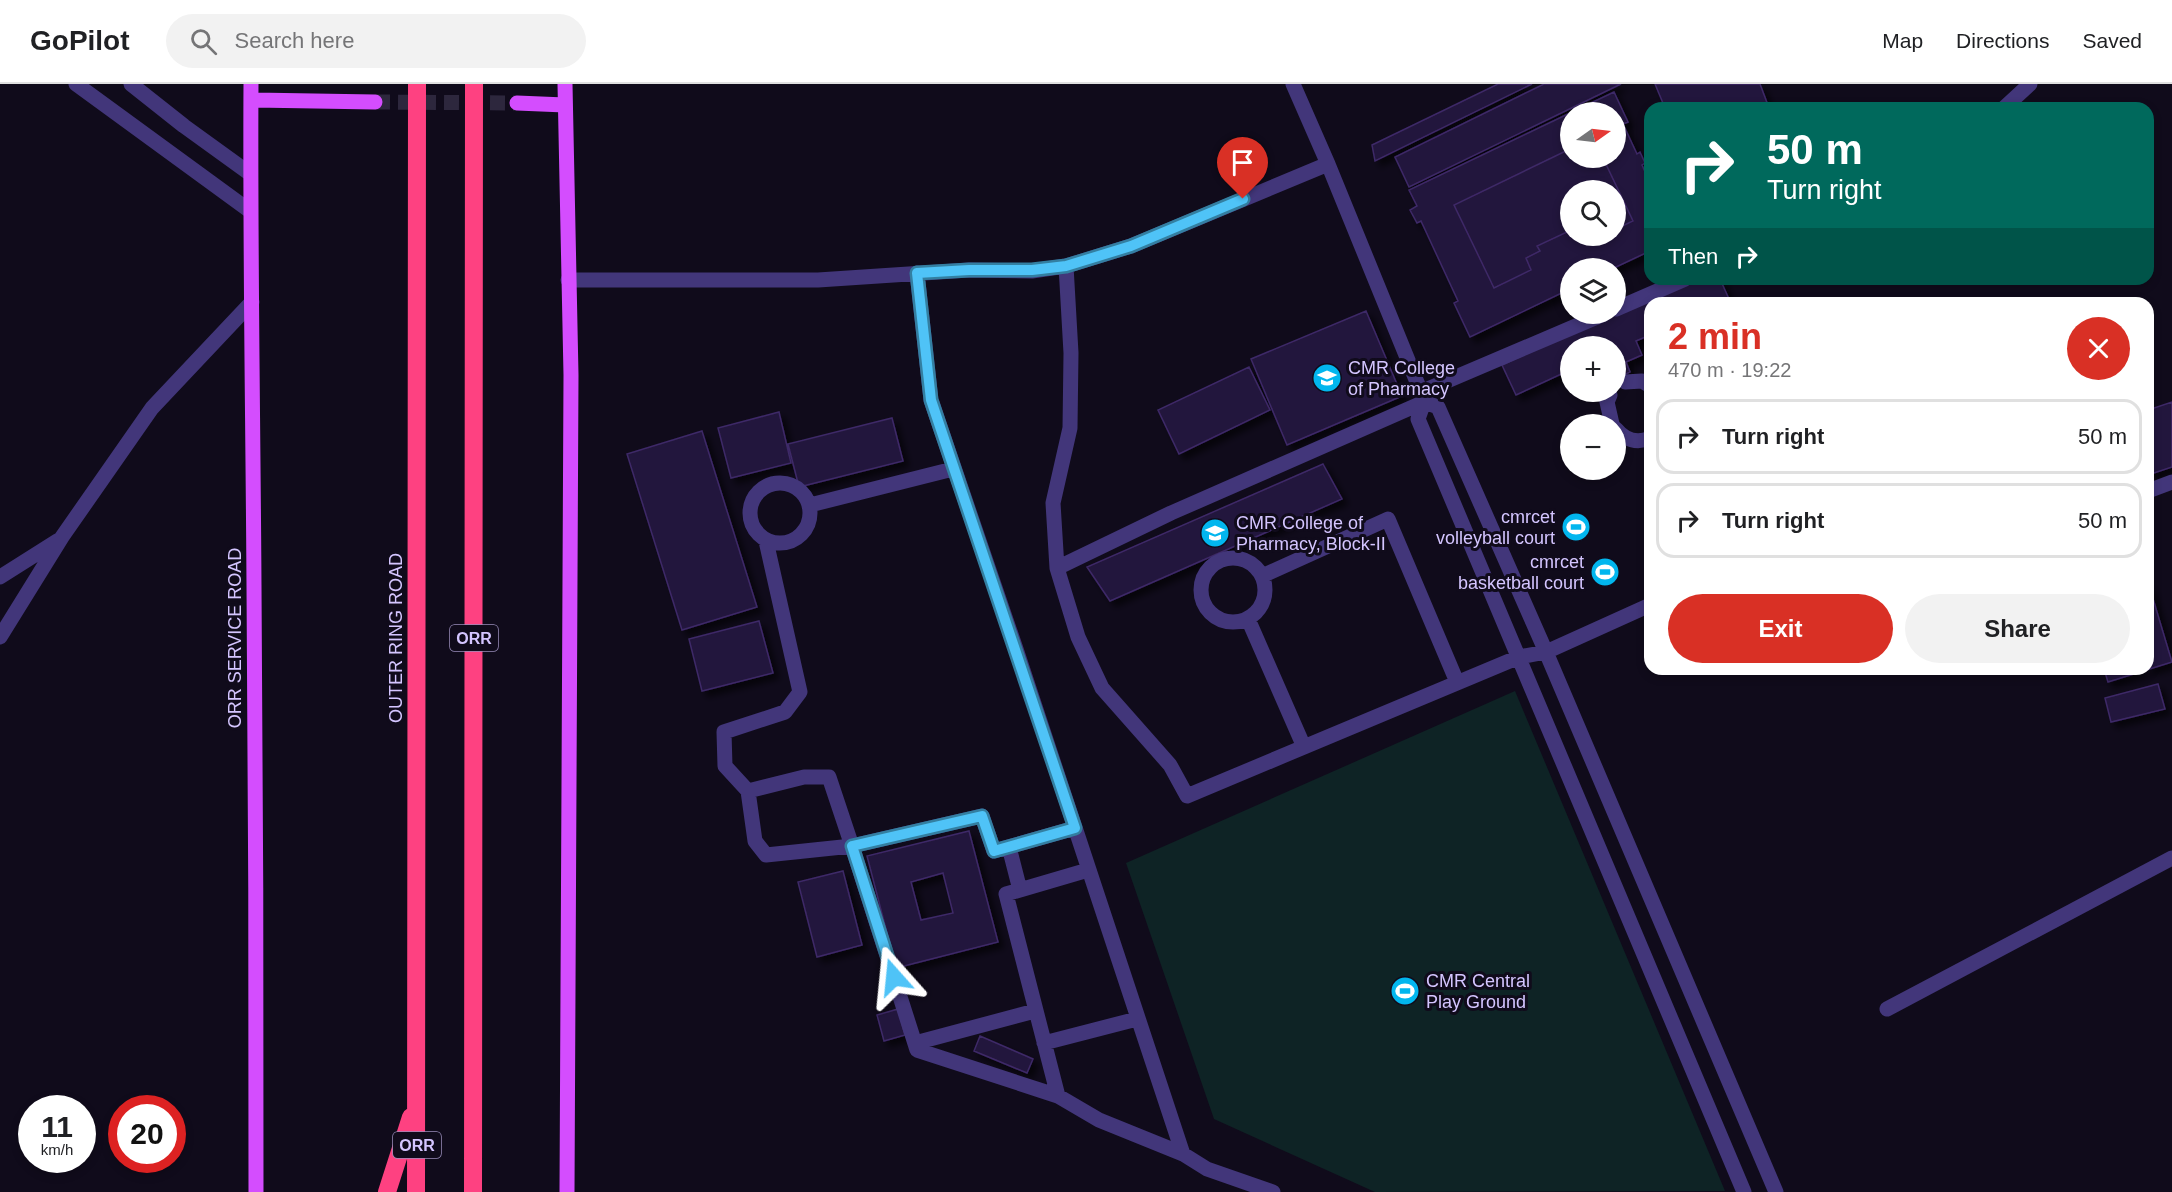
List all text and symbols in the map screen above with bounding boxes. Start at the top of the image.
search box [166,14,586,68]
text: GoPilot [30,25,130,56]
icon: search [187,25,220,58]
text: Search here [235,28,354,53]
text: Map [1882,29,1923,52]
text: Directions [1956,29,2049,52]
text: Saved [2082,29,2142,52]
north arrow [1560,102,1626,168]
map controls [1560,102,1626,480]
icon: right [1668,126,1746,204]
text: 50 m [1767,126,1863,173]
pin [1217,137,1268,199]
icon: arrive [1226,146,1259,179]
text: Turn right [1767,175,1882,205]
button: search [1560,180,1626,246]
icon: right [1730,240,1763,273]
text: Then [1668,244,1718,269]
button: layers [1560,258,1626,324]
text: 2 min [1668,316,1762,357]
button: close [2067,317,2130,380]
button: + [1560,336,1626,402]
place label: CMR College of Pharmacy [1348,358,1455,399]
text: 470 m · 19:22 [1668,359,1791,381]
school or university icon: CMR College of Pharmacy [1311,362,1343,394]
button: − [1560,414,1626,480]
icon: right [1671,420,1704,453]
text: Turn right [1722,424,1824,449]
text: 50 m [2078,424,2127,449]
icon: right [1671,504,1704,537]
place label: cmrcet volleyball court [1436,507,1555,548]
text: Turn right [1722,508,1824,533]
text: 50 m [2078,508,2127,533]
sports icon: cmrcet volleyball court [1560,511,1592,543]
place label: CMR College of Pharmacy, Block-II [1236,513,1386,554]
school or university icon: CMR College of Pharmacy, Block-II [1199,517,1231,549]
street label: ORR SERVICE ROAD [225,548,245,728]
place label: cmrcet basketball court [1458,552,1584,593]
street label: OUTER RING ROAD [386,553,406,723]
sports icon: cmrcet basketball court [1589,556,1621,588]
button: Exit [1668,594,1893,663]
button: Share [1905,594,2130,663]
road number: ORR [450,625,498,651]
position arrow [862,945,926,1009]
place label: CMR Central Play Ground [1426,971,1530,1012]
sports icon: CMR Central Play Ground [1389,975,1421,1007]
speed limit sign: 20 [108,1095,186,1173]
text: 11 [41,1110,73,1143]
road number: ORR [393,1132,441,1158]
text: km/h [41,1141,73,1158]

